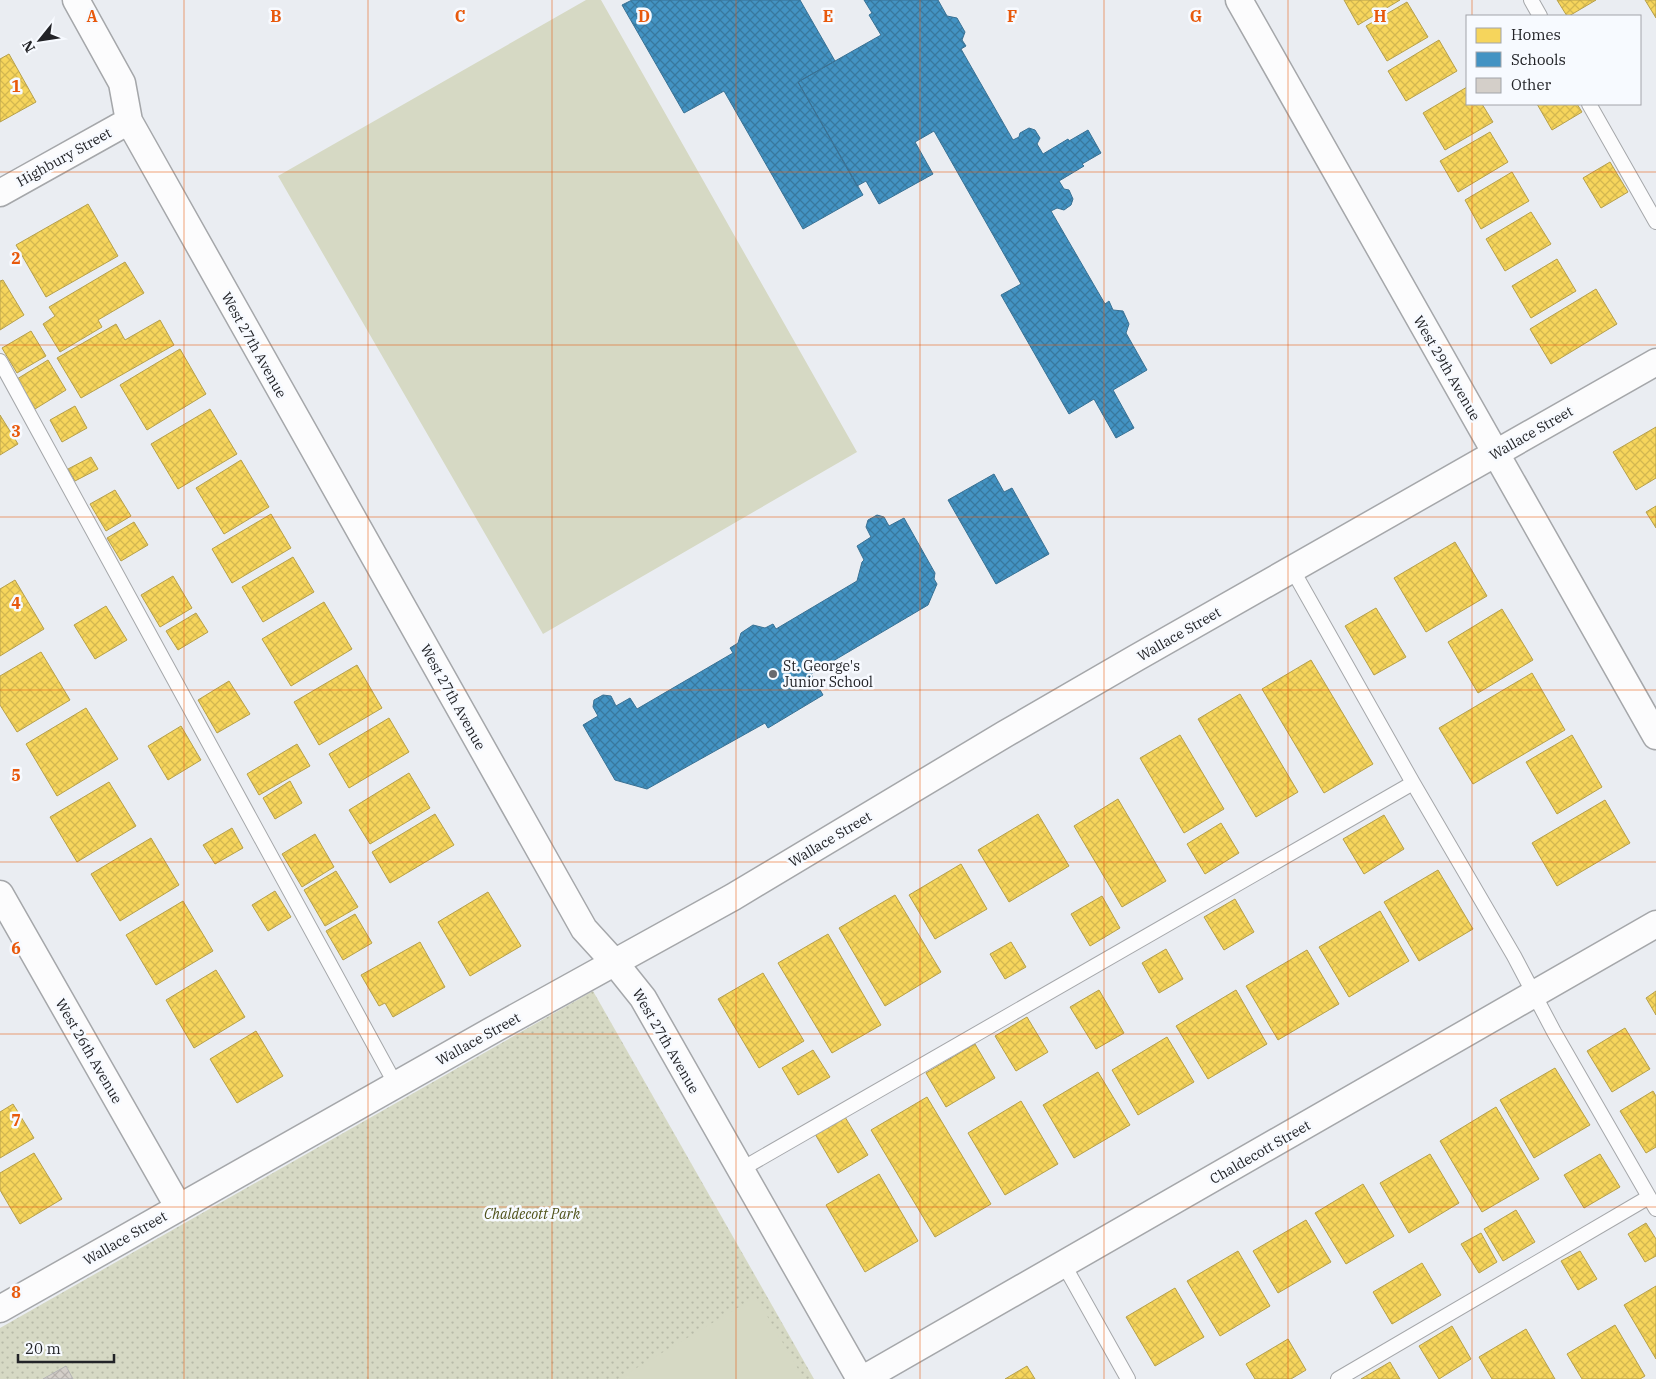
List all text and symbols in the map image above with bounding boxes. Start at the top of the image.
text: A [86,6,98,26]
text: B [270,6,282,26]
text: C [455,6,465,26]
text: D [638,6,650,26]
text: E [823,6,833,26]
text: F [1007,6,1017,26]
text: G [1190,6,1202,26]
text: H [1374,6,1387,26]
north arrow [15,15,65,65]
legend [1466,15,1641,105]
text: Homes [1511,25,1561,44]
text: N [18,37,39,56]
text: Schools [1511,50,1566,69]
text: Other [1511,75,1551,94]
text: 1 [11,76,21,96]
street label: Highbury Street [14,124,115,190]
text: 2 [11,248,21,268]
street label: West 27th Avenue [217,289,291,401]
street label: West 29th Avenue [1410,312,1484,424]
street label: Wallace Street [1486,402,1576,464]
text: 3 [11,421,21,441]
text: 4 [11,593,21,613]
street label: Wallace Street [1134,603,1224,665]
street label: West 27th Avenue [416,641,490,753]
place label: St. George's Junior School [783,657,873,691]
marker: St. George's Junior School [767,668,779,680]
text: 5 [11,765,21,785]
street label: Wallace Street [785,807,875,871]
text: 6 [11,938,21,958]
street label: West 27th Avenue [629,985,703,1097]
street label: West 26th Avenue [52,995,126,1107]
street label: Wallace Street [433,1008,523,1070]
text: 7 [11,1110,21,1130]
street label: Chaldecott Street [1207,1116,1313,1188]
park label: Chaldecott Park [484,1205,581,1223]
street label: Wallace Street [80,1207,170,1269]
text: 8 [11,1282,21,1302]
scale bar [18,1332,114,1364]
text: 20 m [25,1339,61,1358]

